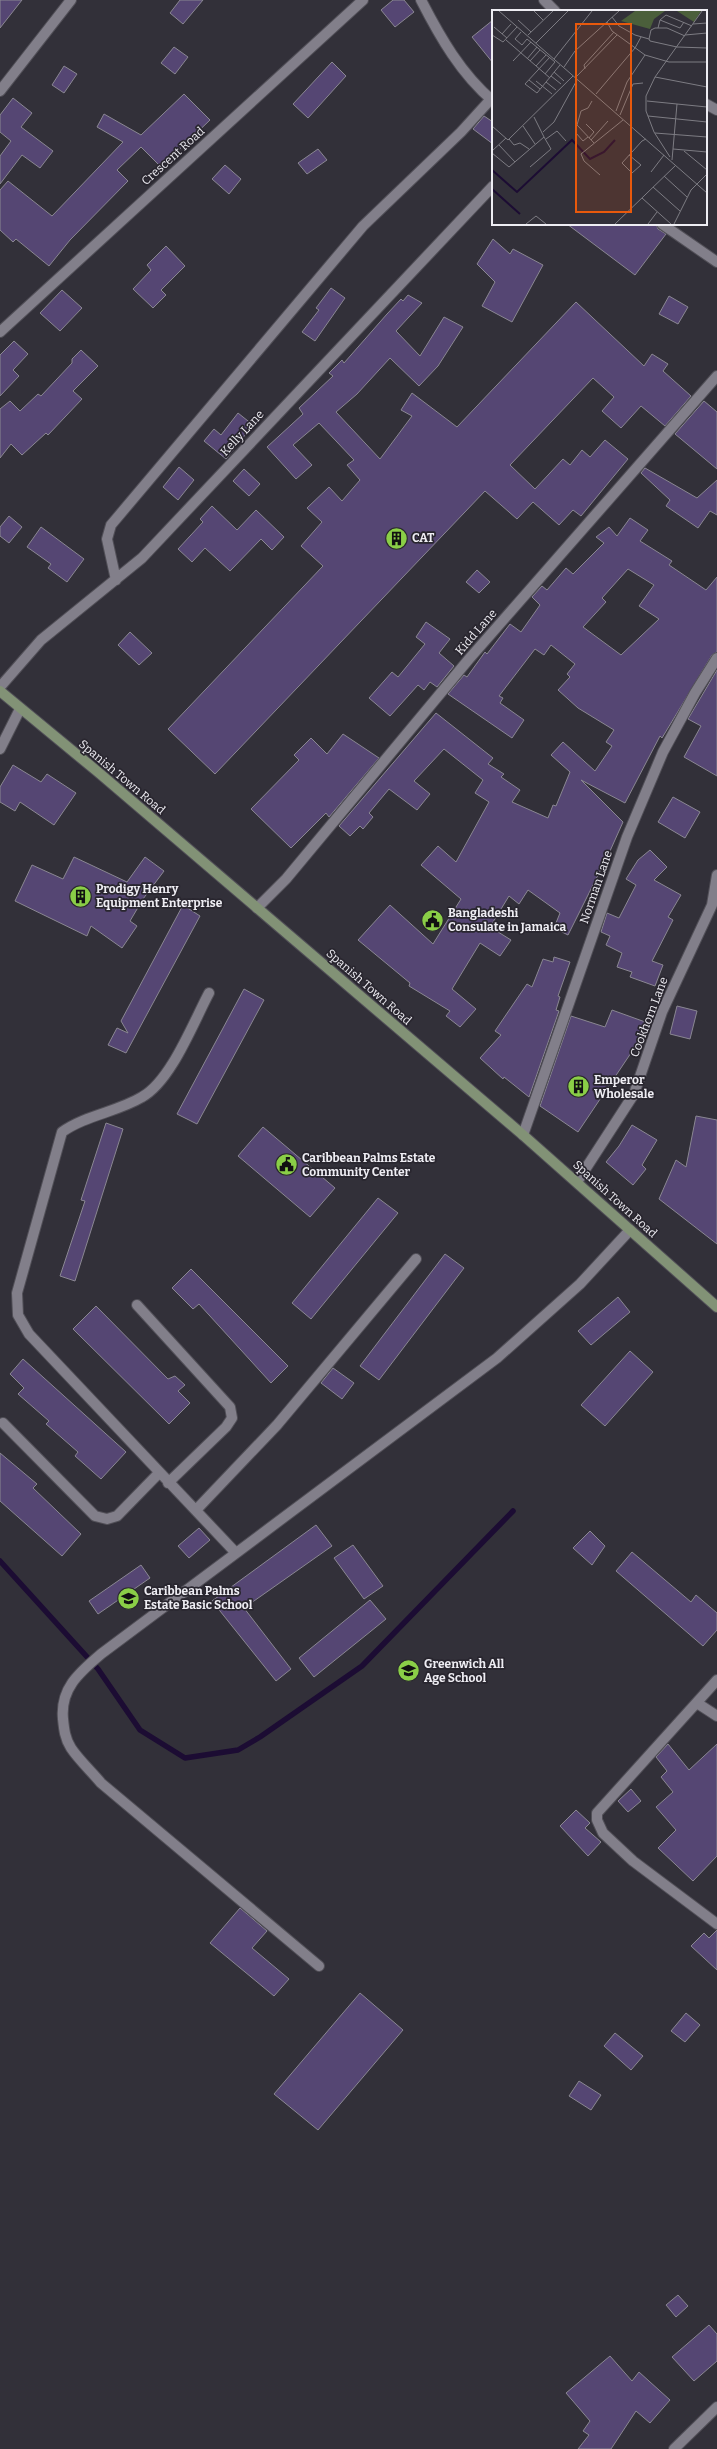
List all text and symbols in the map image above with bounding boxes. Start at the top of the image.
inset map [492,10,707,225]
street label: Crescent Road [139,124,207,188]
street label: Kelly Lane [217,407,267,459]
building icon: CAT [383,525,409,551]
place label: CAT [412,531,435,545]
street label: Kidd Lane [452,606,500,658]
street label: Spanish Town Road [76,737,168,817]
street label: Norman Lane [577,849,615,925]
place label: Prodigy Henry Equipment Enterprise [96,882,223,910]
building icon: Prodigy Henry Equipment Enterprise [67,883,93,909]
place label: Bangladeshi Consulate in Jamaica [448,906,566,934]
public building icon: Bangladeshi Consulate in Jamaica [420,907,446,933]
street label: Spanish Town Road [324,946,414,1028]
street label: Cookhorn Lane [627,975,671,1059]
place label: Emperor Wholesale [594,1073,654,1101]
building icon: Emperor Wholesale [565,1074,591,1100]
place label: Caribbean Palms Estate Community Center [302,1151,436,1179]
public building icon: Caribbean Palms Estate Community Center [274,1152,300,1178]
street label: Spanish Town Road [570,1158,660,1240]
place label: Caribbean Palms Estate Basic School [144,1584,253,1612]
school or university icon: Caribbean Palms Estate Basic School [115,1585,141,1611]
place label: Greenwich All Age School [424,1657,505,1685]
school or university icon: Greenwich All Age School [396,1658,422,1684]

